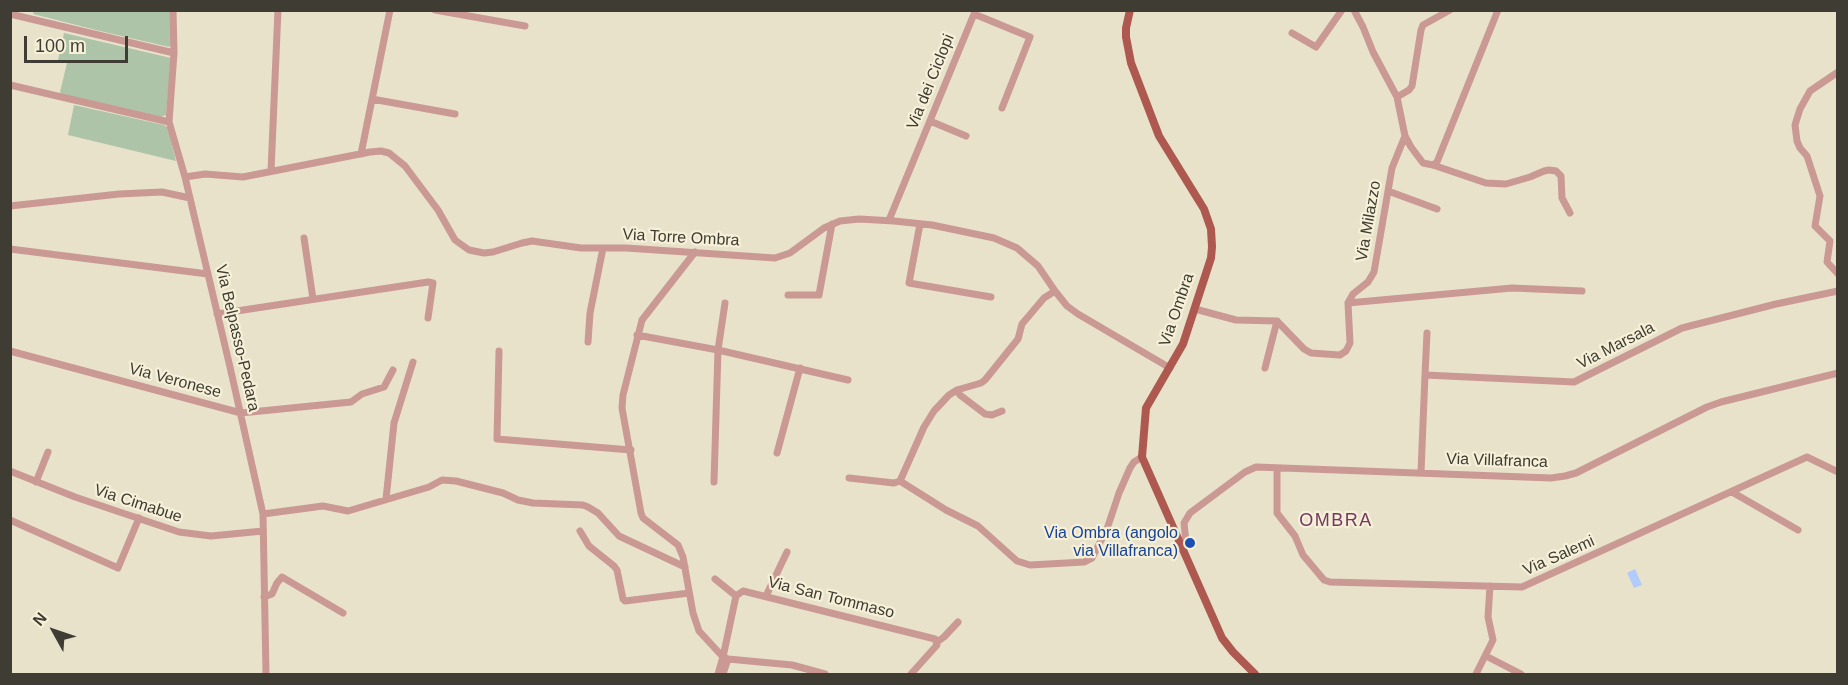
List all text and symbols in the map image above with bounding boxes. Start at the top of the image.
scale bar [27,24,130,62]
street label: Via dei Ciclopi [903,32,959,132]
text: 100 m [35,36,85,56]
street label: Via Milazzo [1352,179,1386,263]
street label: Via Torre Ombra [622,225,740,251]
street label: Via Belpasso-Pedara [211,263,263,413]
street label: Via Ombra [1156,271,1198,349]
street label: Via Marsala [1574,318,1658,374]
street label: Via Veronese [127,359,223,403]
street label: Via Villafranca [1446,450,1548,472]
street label: Via Cimabue [92,481,184,527]
district label: OMBRA [1299,510,1373,532]
place label: Via Ombra (angolo via Villafranca) [1044,524,1178,562]
street label: Via Salemi [1520,532,1598,580]
marker: Via Ombra (angolo via Villafranca) [1183,536,1197,550]
street label: Via San Tommaso [766,573,896,623]
north arrow [24,601,84,661]
text: N [30,609,50,629]

